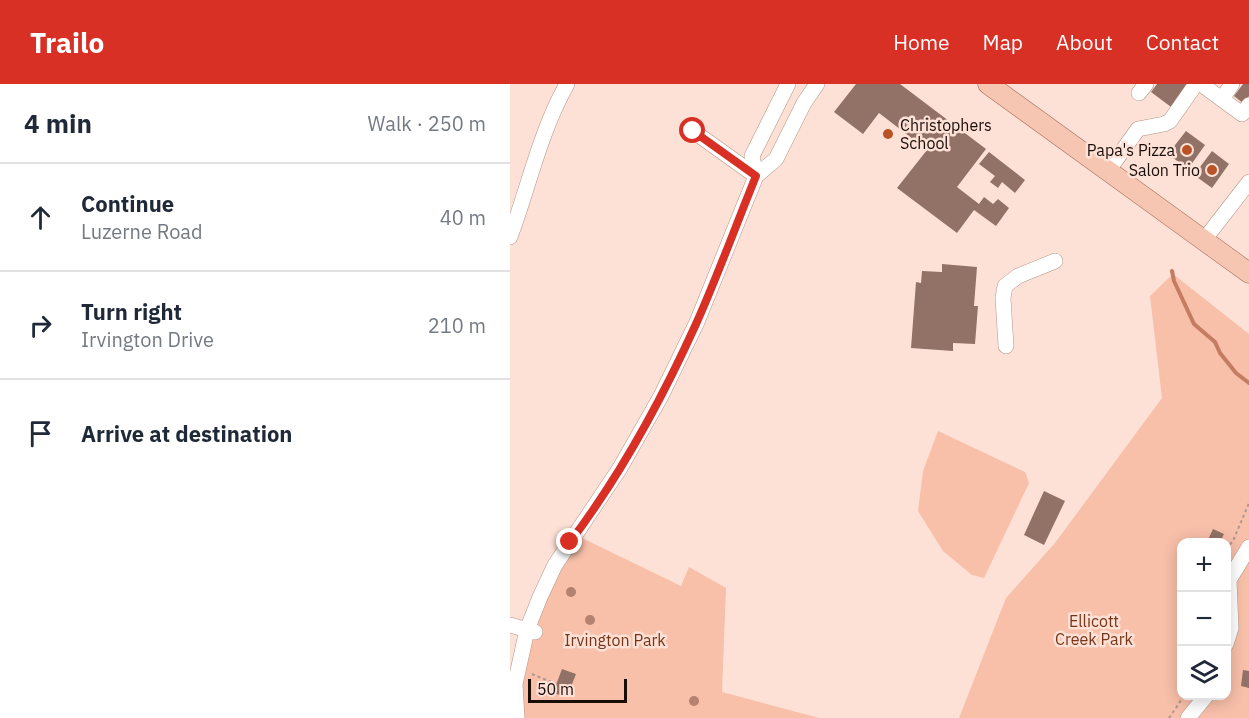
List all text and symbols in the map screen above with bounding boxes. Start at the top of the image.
text: Trailo [30,24,104,61]
text: Home [893,28,950,56]
text: Map [983,28,1023,56]
text: About [1056,28,1113,56]
text: Contact [1146,28,1219,56]
text: 4 min [24,106,92,140]
text: Walk · 250 m [368,110,486,137]
place label: Christophers School [900,115,992,153]
route start [679,117,705,143]
marker: Christophers School [881,127,895,141]
place label: Papa's Pizza [1087,140,1175,160]
marker: Papa's Pizza [1180,143,1194,157]
place label: Salon Trio [1129,160,1200,180]
marker: Salon Trio [1205,163,1219,177]
text: Continue [81,189,174,218]
icon: ahead [24,201,57,234]
text: 40 m [440,204,486,231]
text: Luzerne Road [81,218,203,245]
text: Turn right [81,297,182,326]
icon: right [24,309,57,342]
text: 210 m [428,312,486,339]
text: Irvington Drive [81,326,214,353]
icon: arrive [24,417,57,450]
text: Arrive at destination [81,419,292,448]
route end [556,528,582,554]
map controls [1177,538,1231,700]
button: + [1177,538,1231,592]
button: − [1177,592,1231,646]
park label: Ellicott Creek Park [1055,611,1134,649]
park label: Irvington Park [564,630,666,650]
button: layers [1177,646,1231,700]
scale bar [528,676,627,704]
text: 50 m [537,679,574,699]

